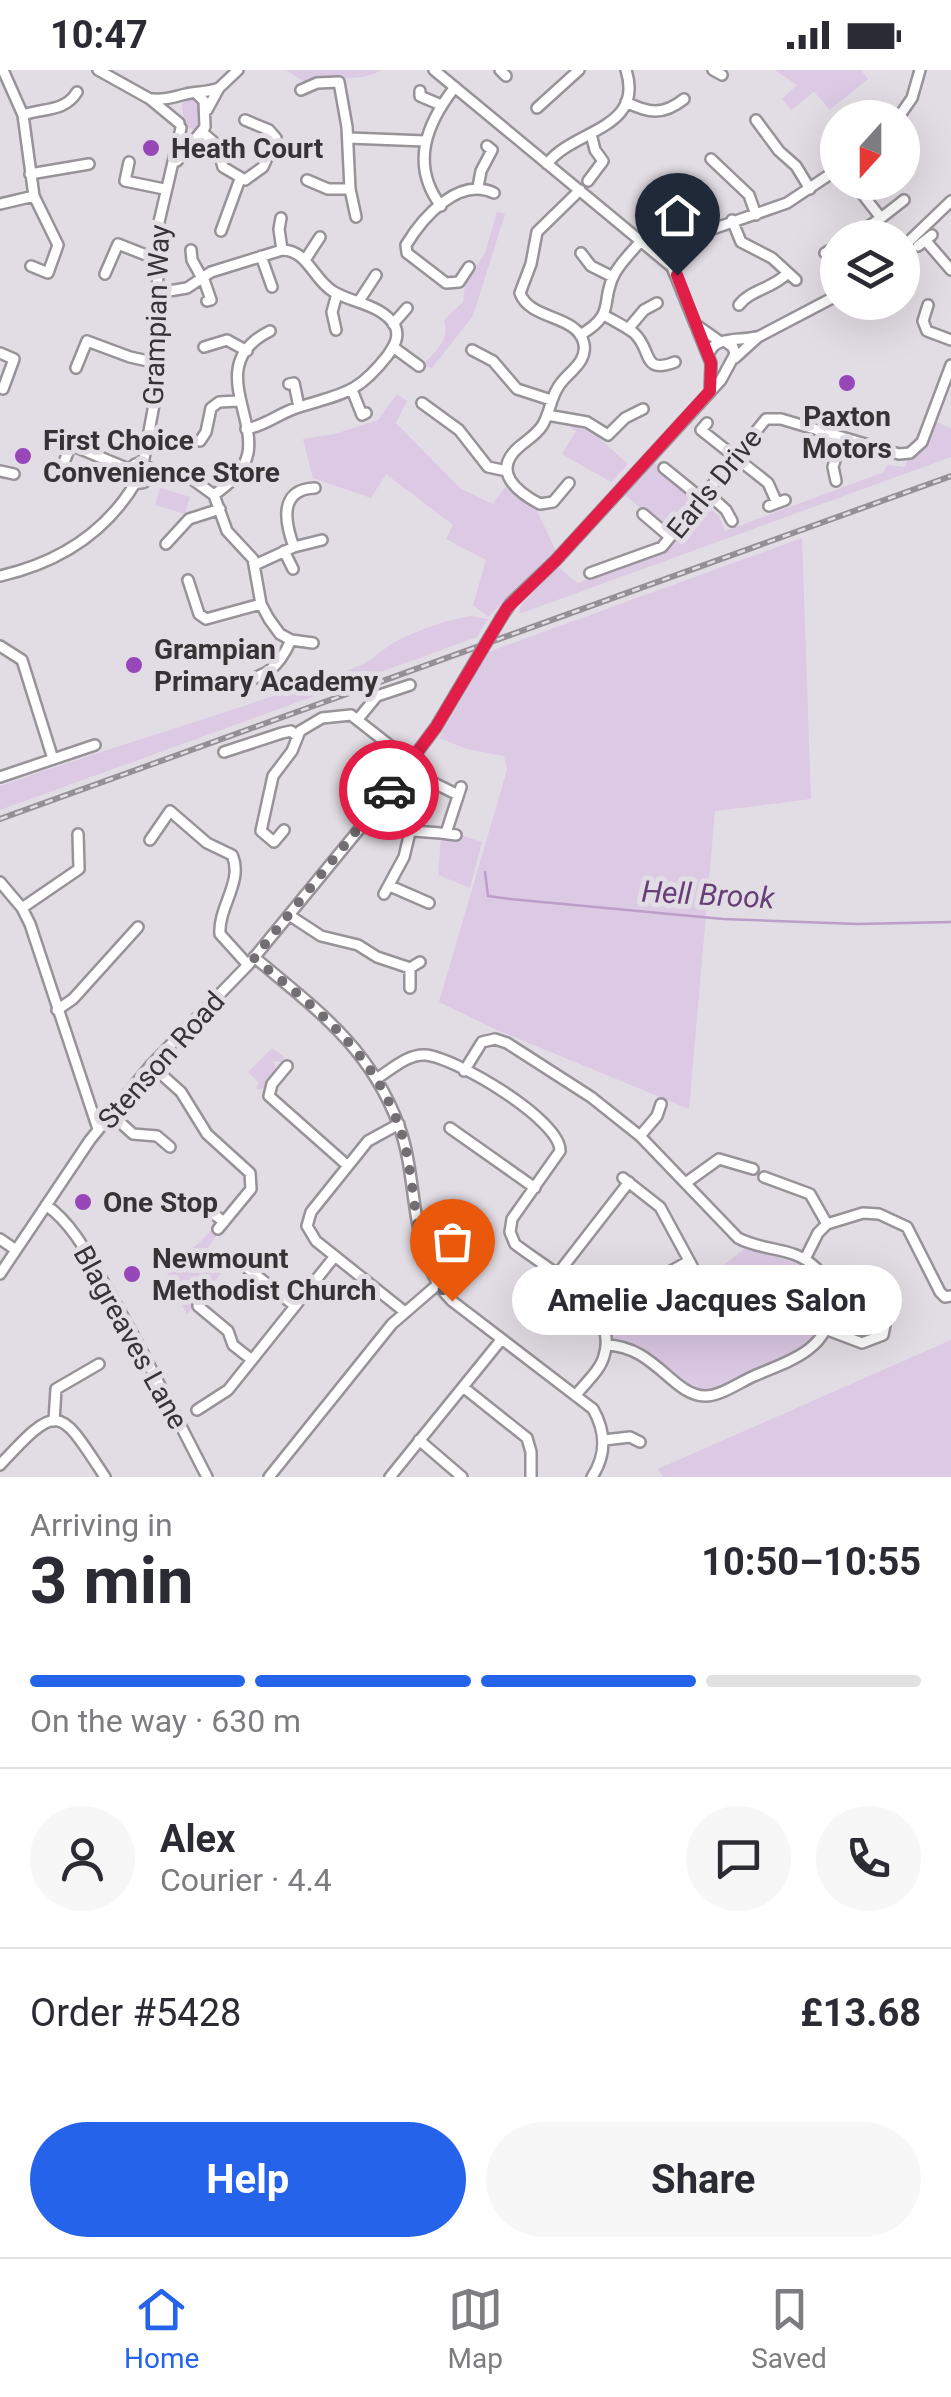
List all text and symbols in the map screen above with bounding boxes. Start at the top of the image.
text: 10:47 [50,13,148,57]
north arrow [820,100,920,200]
map controls [820,100,920,320]
place label: Heath Court [171,132,323,165]
marker: Heath Court [140,137,162,159]
pin [635,173,720,276]
icon: home [650,188,705,243]
button: layers [820,220,920,320]
street label: Grampian Way [137,224,176,406]
marker: Paxton Motors [836,372,858,394]
place label: Paxton Motors [802,400,892,465]
street label: Earls Drive [660,422,769,545]
place label: First Choice Convenience Store [43,424,280,489]
marker: First Choice Convenience Store [12,445,34,467]
place label: Grampian Primary Academy [154,633,379,698]
marker: Grampian Primary Academy [123,654,145,676]
courier [339,740,439,840]
icon: car [362,763,417,818]
water label: Hell Brook [641,874,777,916]
street label: Stenson Road [91,985,232,1136]
place label: One Stop [103,1186,218,1219]
marker: One Stop [72,1191,94,1213]
pin [410,1199,495,1302]
icon: bag [425,1214,480,1269]
street label: Blagreaves Lane [67,1240,195,1435]
place label: Newmount Methodist Church [152,1242,377,1307]
marker: Newmount Methodist Church [121,1263,143,1285]
callout: Amelie Jacques Salon [512,1266,902,1336]
text: Amelie Jacques Salon [548,1281,866,1319]
text: Arriving in [30,1506,173,1544]
text: 10:50–10:55 [701,1540,921,1584]
text: 3 min [30,1543,193,1619]
text: On the way · 630 m [30,1702,301,1740]
button: person [30,1806,135,1911]
button: chat [686,1806,791,1911]
button: phone [816,1806,921,1911]
text: Alex [160,1817,235,1861]
text: Courier · 4.4 [160,1861,332,1899]
text: Order #5428 [30,1991,241,2035]
text: £13.68 [800,1991,921,2035]
button: Help [30,2122,466,2237]
button: Share [486,2122,921,2237]
tab: Home [124,2282,199,2375]
tab: Map [448,2282,503,2375]
tab: Saved [751,2282,827,2375]

